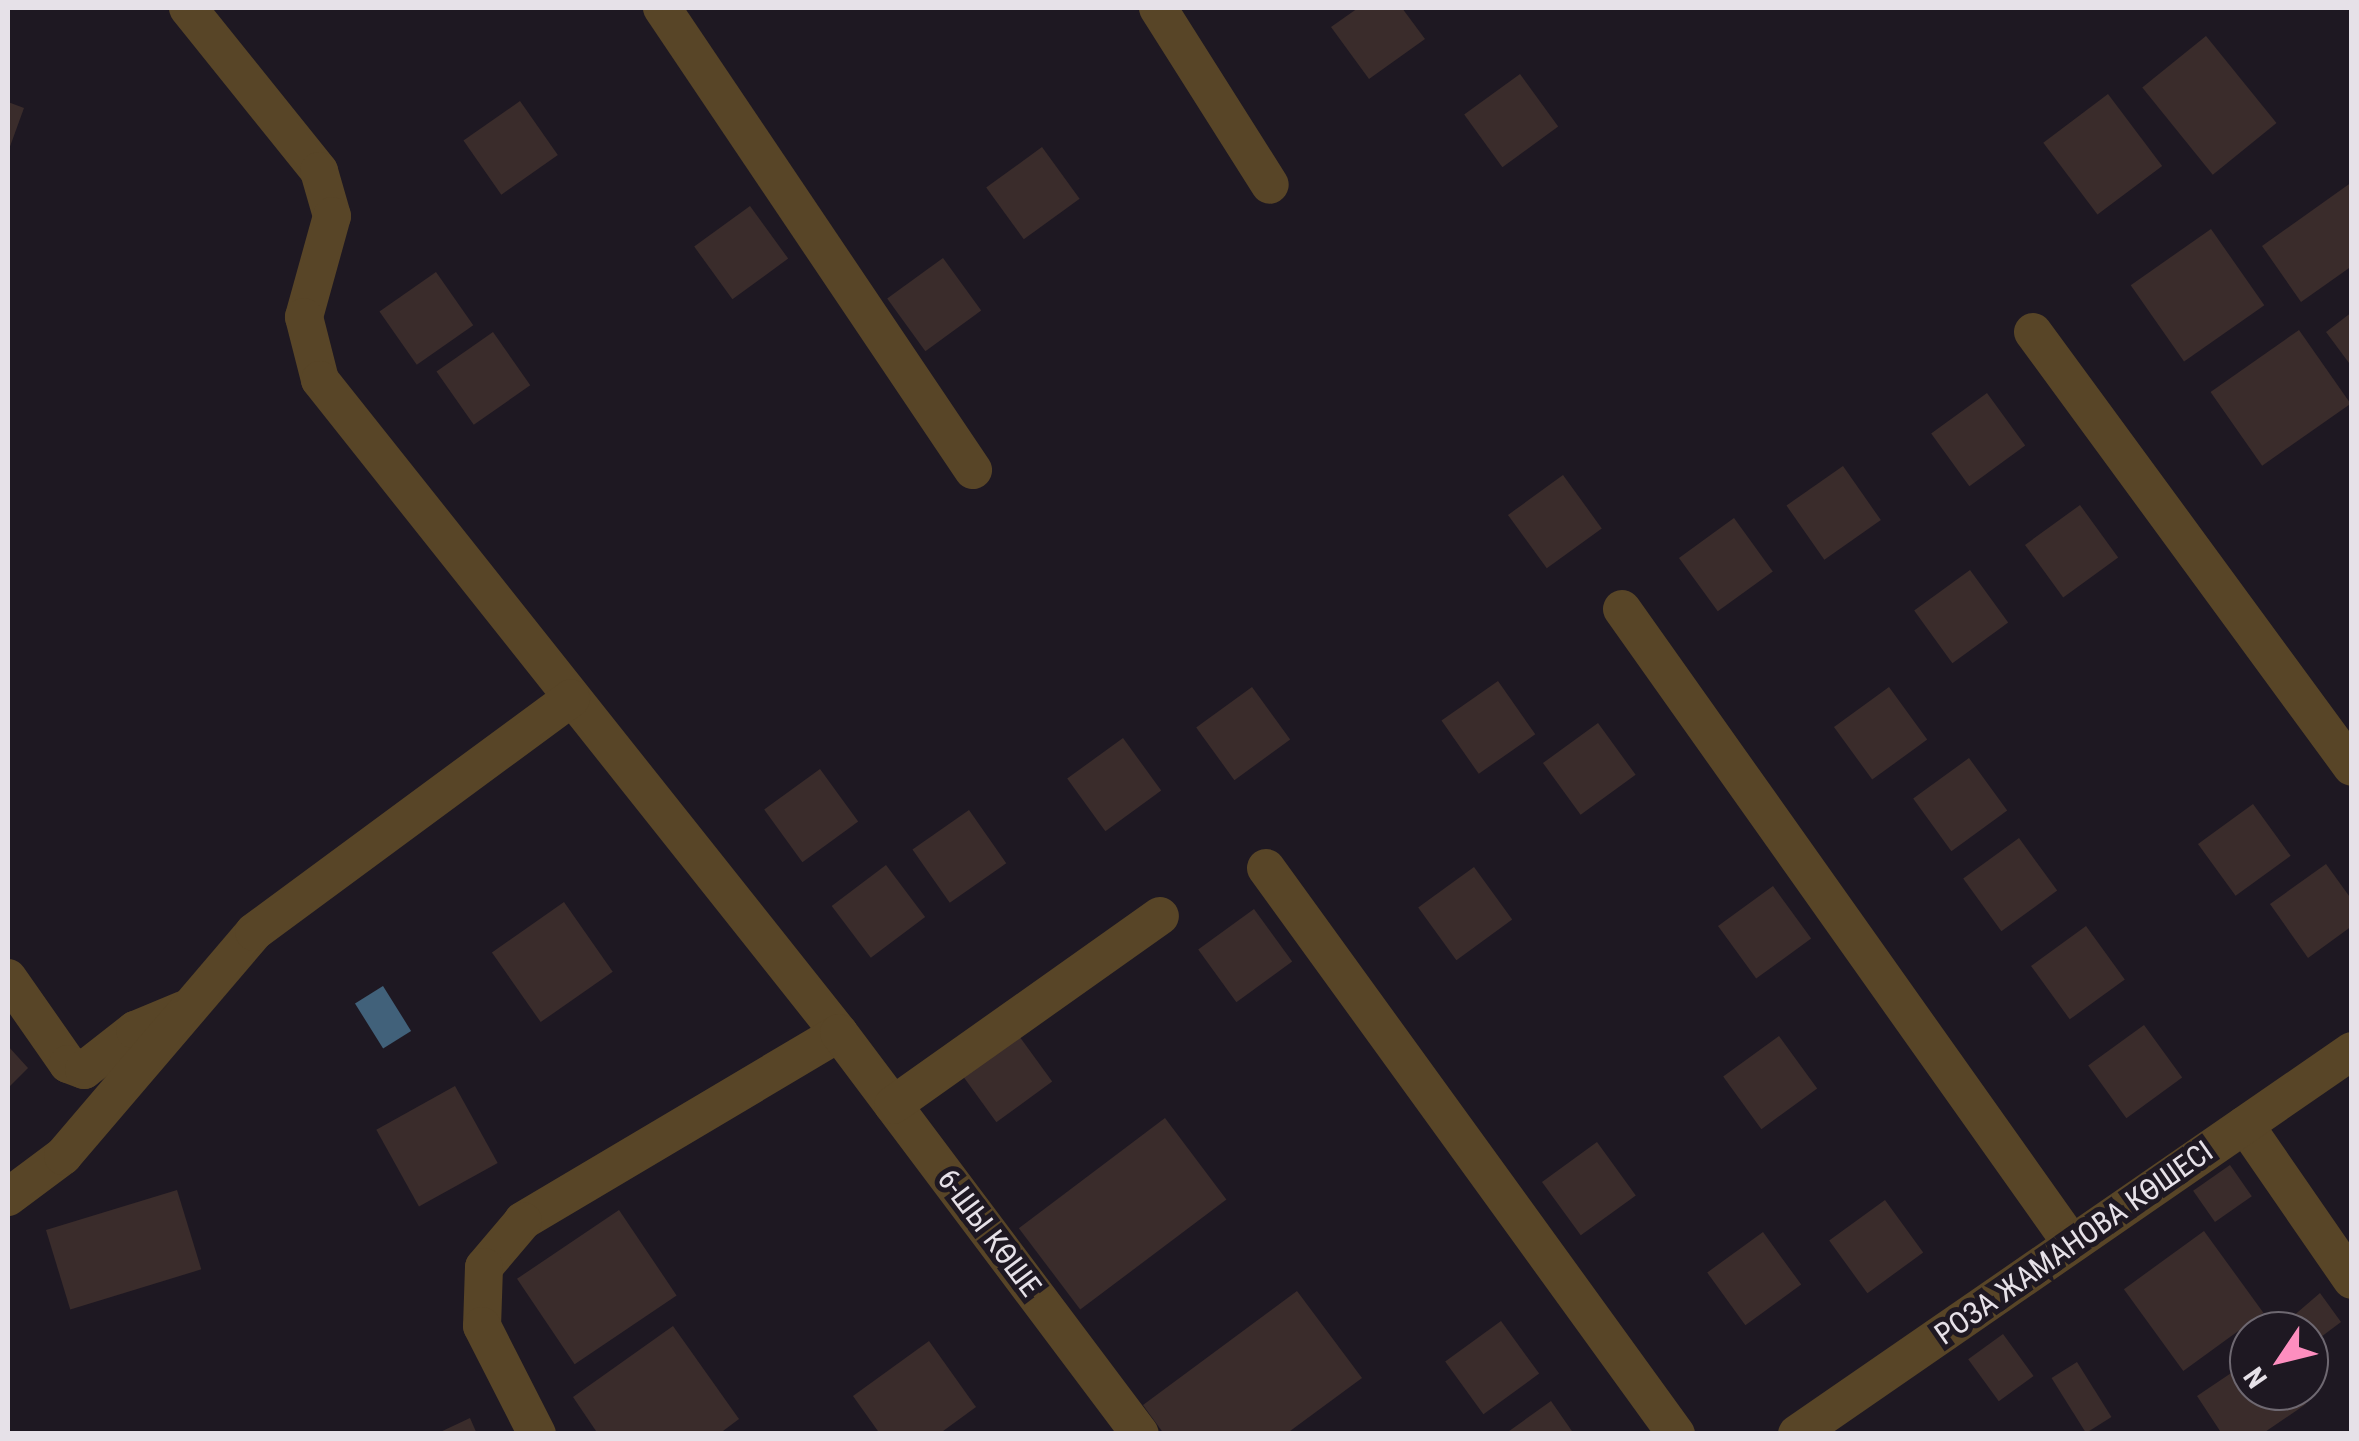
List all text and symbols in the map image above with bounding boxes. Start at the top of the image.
street label: РОЗА ЖАМАНОВА КӨШЕСІ [1928,1133,2220,1353]
street label: 6-ШЫ КӨШЕ [930,1162,1048,1304]
north arrow [2229,1311,2329,1411]
text: N [2237,1361,2274,1394]

